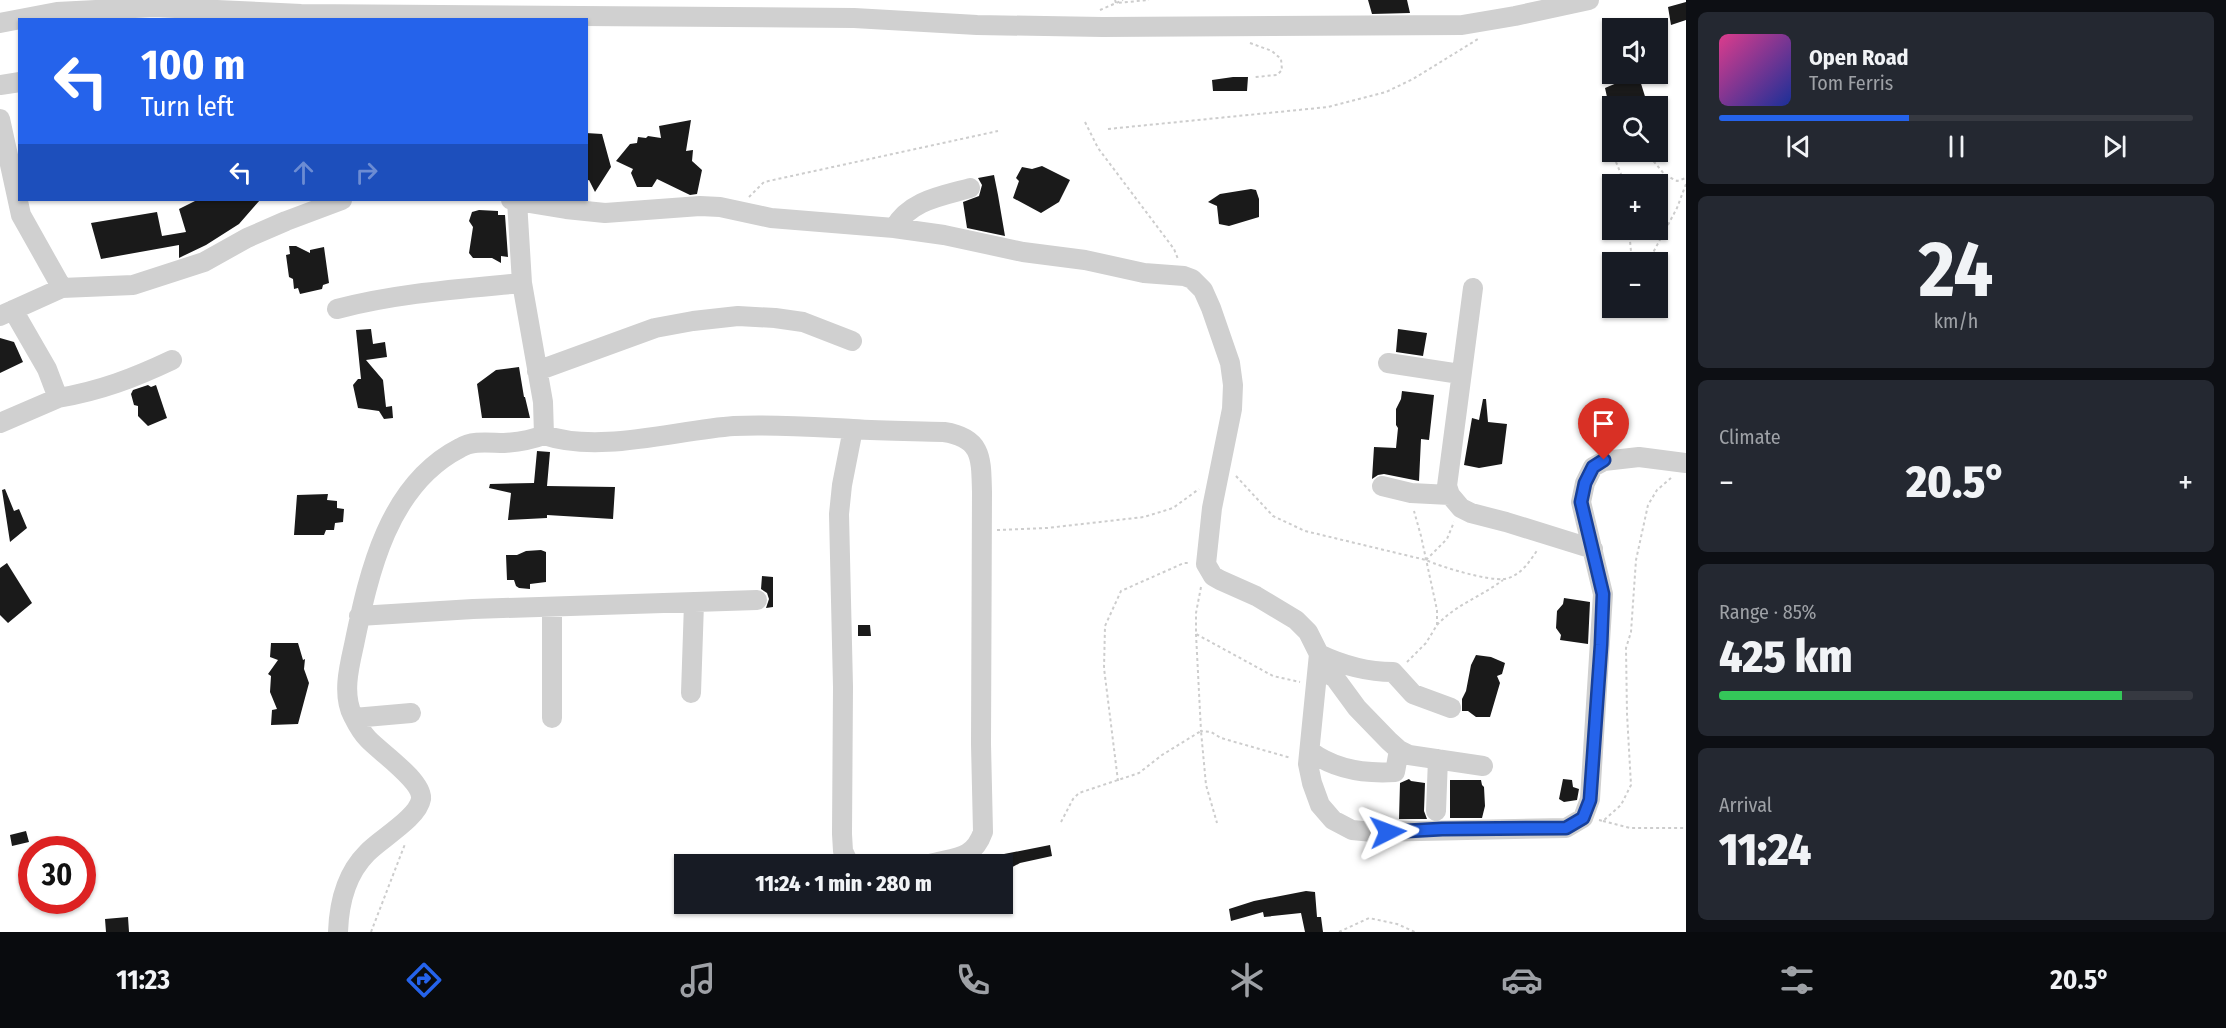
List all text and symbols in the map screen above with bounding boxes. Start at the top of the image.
map controls [1602,18,1668,318]
button: sound [1602,18,1668,84]
text: 100 m [141,40,245,90]
icon: left [42,42,120,120]
text: Open Road [1809,44,1909,71]
text: Tom Ferris [1809,71,1893,95]
text: Turn left [141,91,234,123]
button: search [1602,96,1668,162]
icon: previous [1782,130,1815,163]
icon: pause [1940,130,1973,163]
icon: next [2098,130,2131,163]
icon: left [224,156,257,189]
icon: ahead [287,156,320,189]
icon: right [350,156,383,189]
button: + [1602,174,1668,240]
text: 24 [1919,223,1993,317]
button: − [1602,252,1668,318]
text: km/h [1934,309,1978,333]
pin [1578,398,1629,460]
icon: arrive [1587,407,1620,440]
text: Climate [1719,425,1781,449]
text: 20.5° [1906,455,2006,509]
text: − [1719,463,1734,503]
text: + [2178,463,2193,503]
text: Range · 85% [1719,600,1816,624]
text: 425 km [1719,630,1853,684]
text: Arrival [1719,793,1772,817]
position arrow [1356,800,1420,864]
text: 11:24 [1719,823,1811,877]
speed limit sign: 30 [18,836,96,914]
text: 11:24 · 1 min · 280 m [755,870,932,897]
icon: directions [403,959,445,1001]
icon: music [677,959,719,1001]
icon: phone [952,959,994,1001]
icon: climate [1226,959,1268,1001]
icon: car [1501,959,1543,1001]
icon: filters [1776,959,1818,1001]
text: 11:23 [116,964,170,996]
text: 20.5° [2050,964,2110,996]

